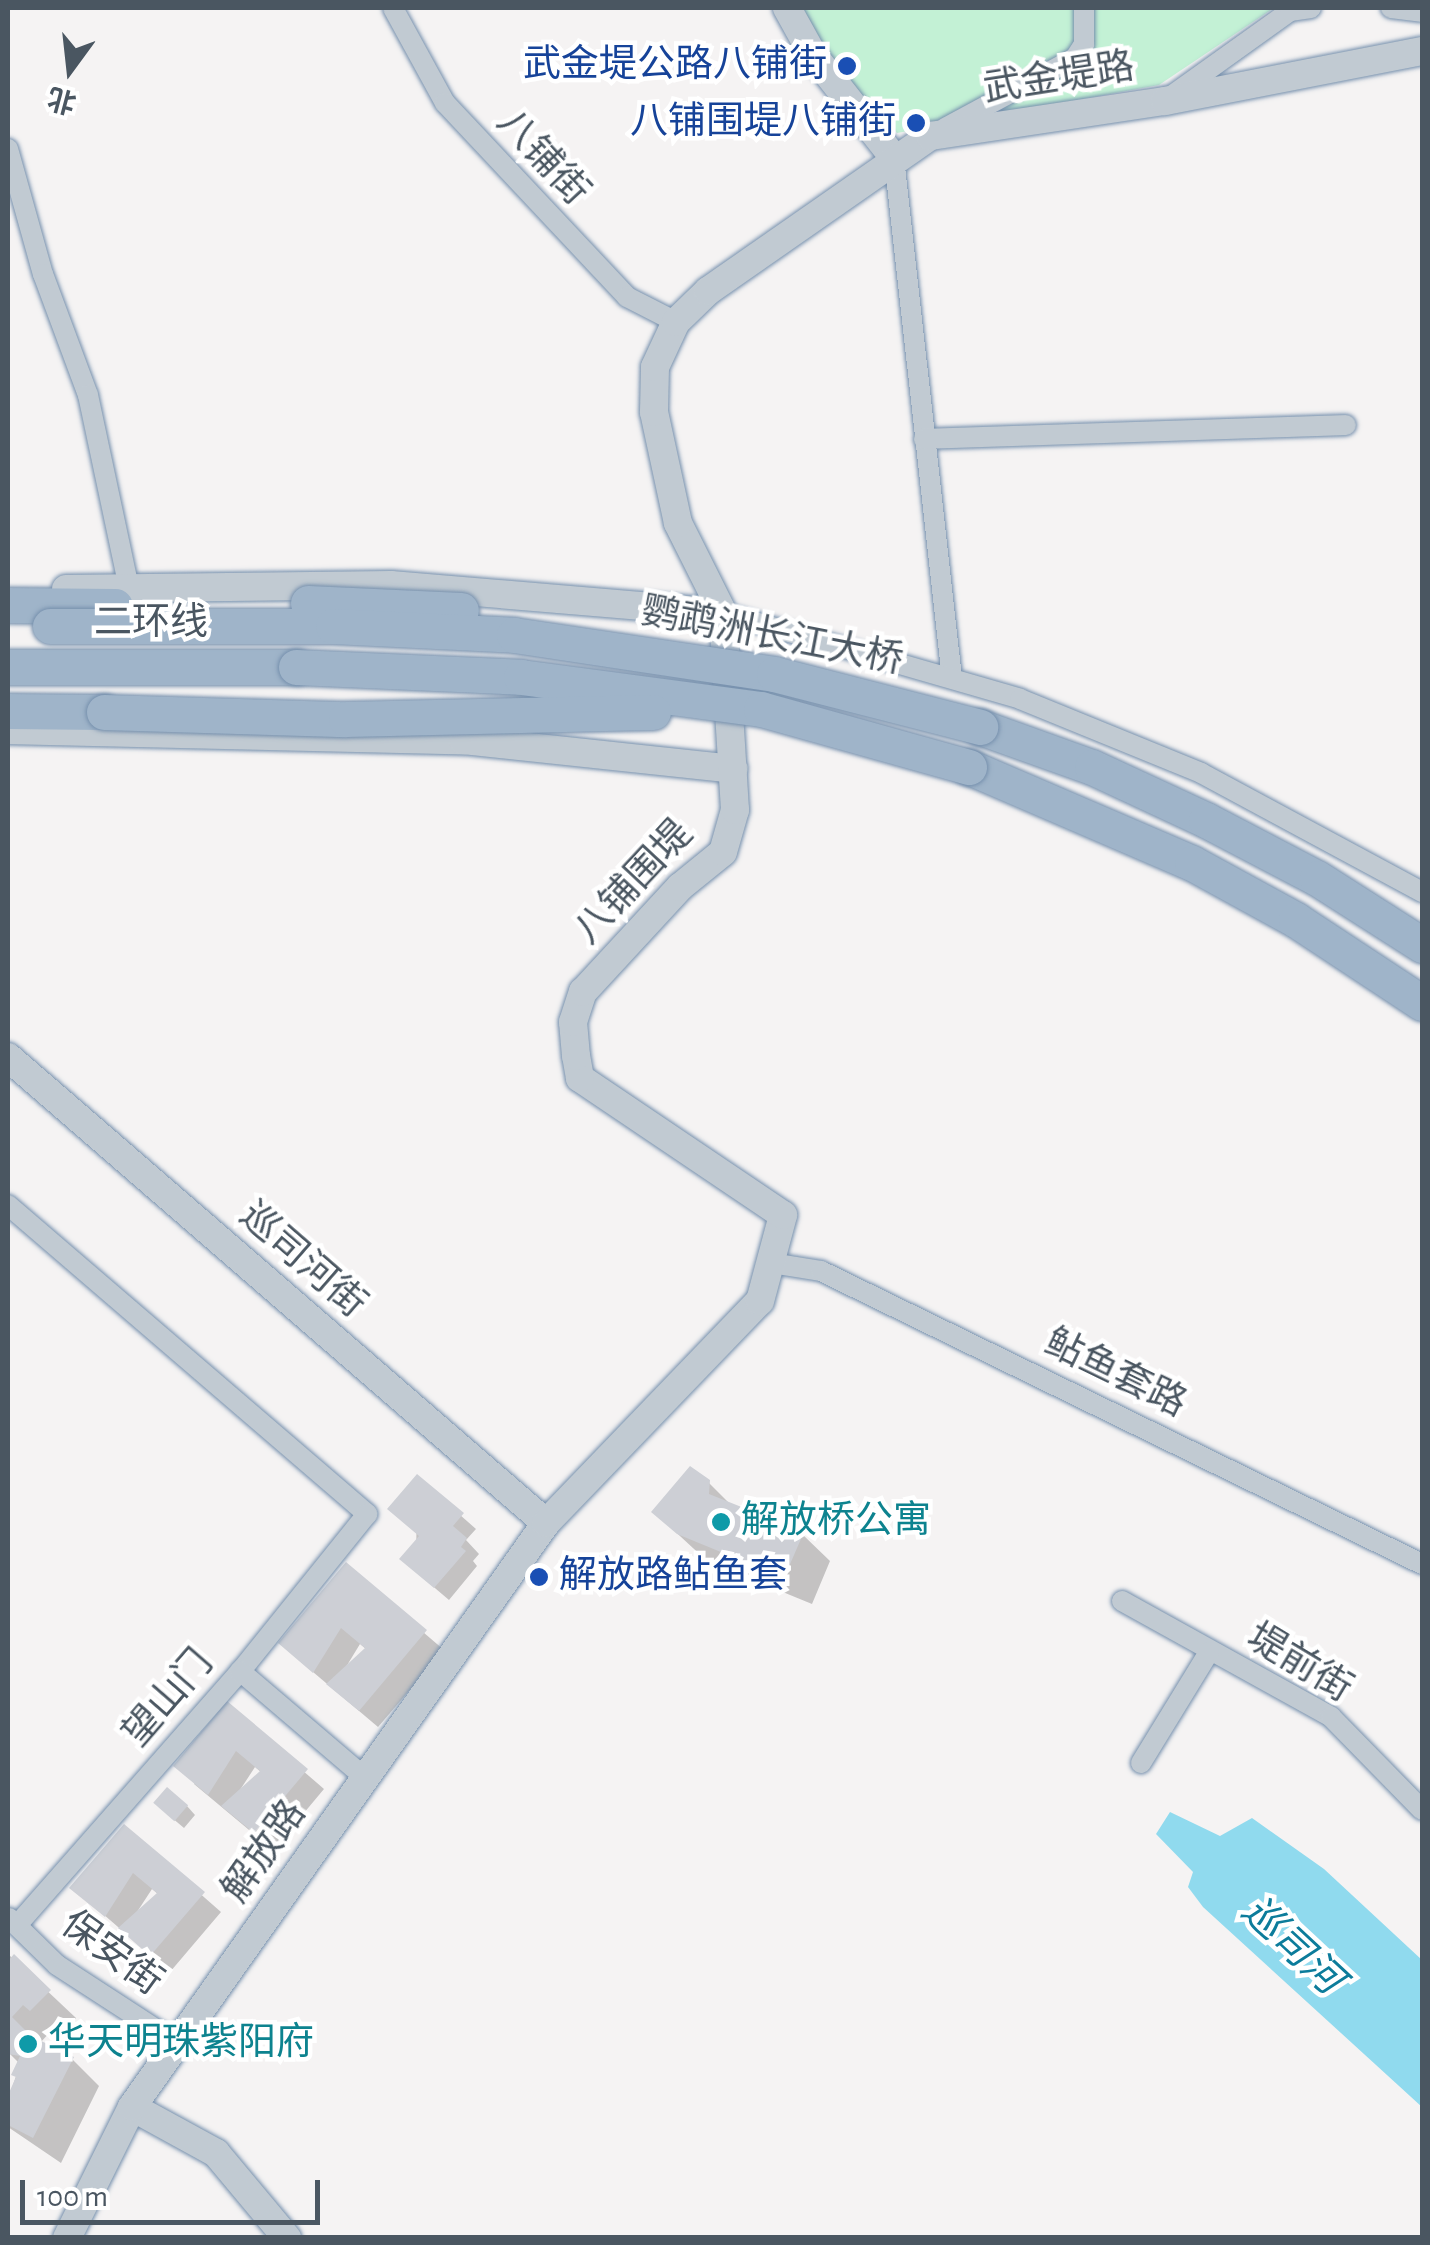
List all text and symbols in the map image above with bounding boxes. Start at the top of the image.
north arrow [20,20,120,120]
place label: 武金堤公路八铺街 [523,43,827,89]
street label: 武金堤路 [980,45,1138,113]
marker: 武金堤公路八铺街 [836,55,858,77]
text: 北 [45,82,79,116]
place label: 八铺围堤八铺街 [630,100,896,146]
street label: 八铺街 [486,101,598,215]
marker: 八铺围堤八铺街 [905,112,927,134]
street label: 鹦鹉洲长江大桥 [637,589,907,685]
street label: 二环线 [94,601,208,647]
street label: 八铺围堤 [565,812,703,954]
street label: 巡司河街 [230,1194,374,1328]
street label: 鲇鱼套路 [1037,1320,1193,1428]
place label: 解放桥公寓 [741,1499,931,1545]
marker: 解放桥公寓 [710,1511,732,1533]
place label: 解放路鲇鱼套 [559,1554,787,1600]
marker: 解放路鲇鱼套 [528,1566,550,1588]
street label: 堤前街 [1238,1615,1360,1713]
street label: 望山门 [114,1641,224,1757]
street label: 解放路 [214,1792,316,1912]
water label: 巡司河 [1232,1888,1352,2004]
street label: 保安街 [51,1902,171,2006]
place label: 华天明珠紫阳府 [48,2021,314,2067]
marker: 华天明珠紫阳府 [17,2033,39,2055]
scale bar [25,2160,325,2222]
text: 100 m [37,2182,108,2212]

